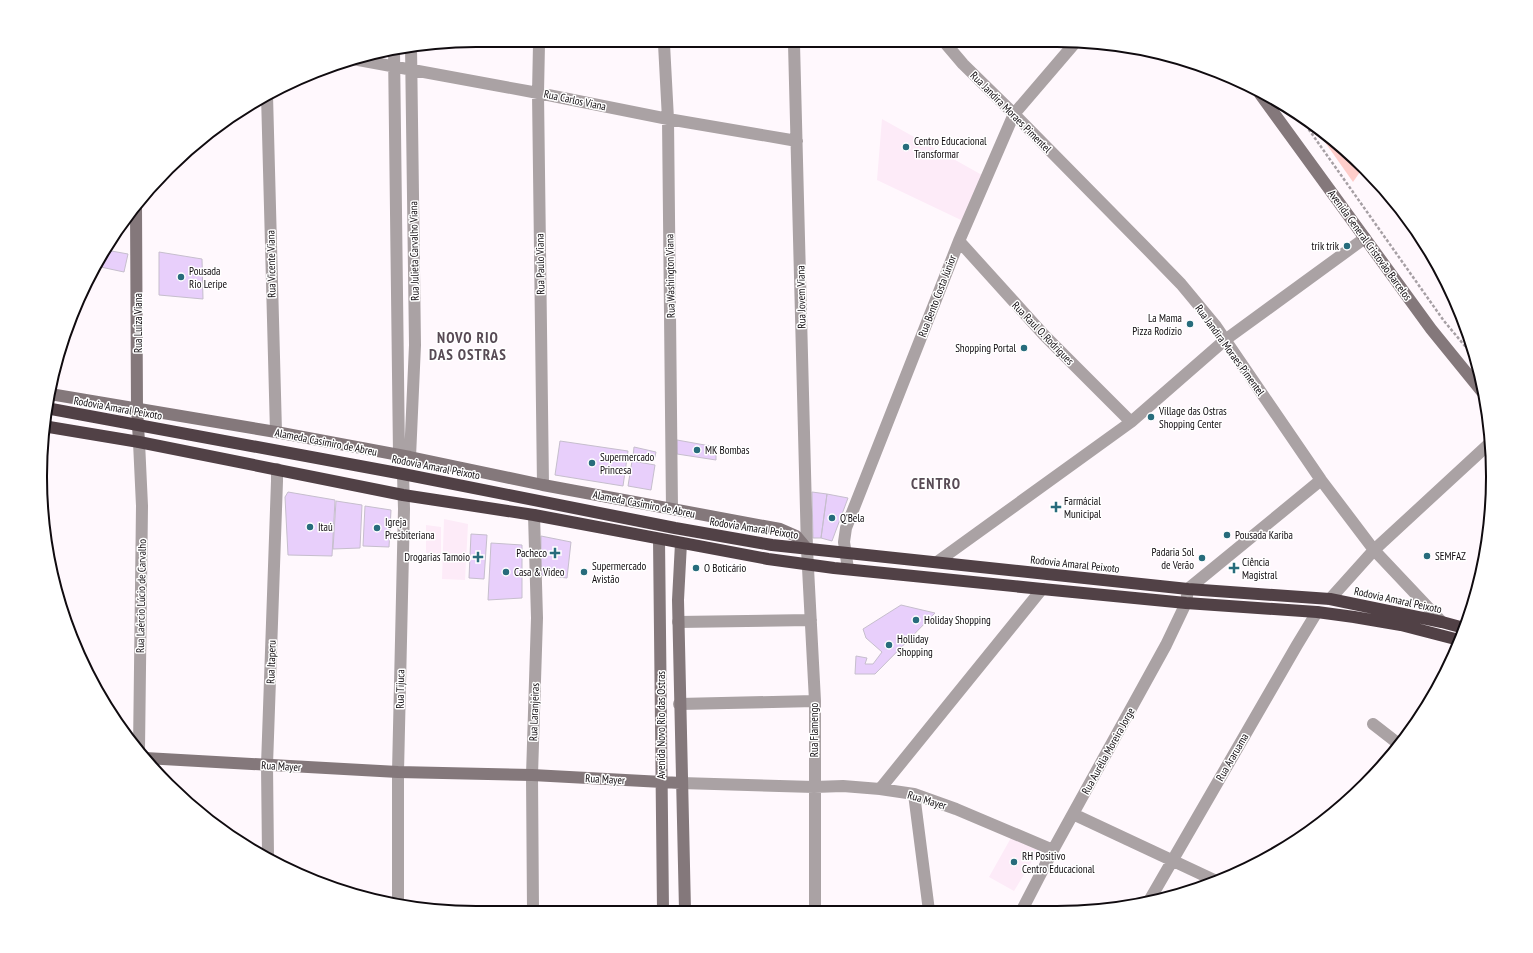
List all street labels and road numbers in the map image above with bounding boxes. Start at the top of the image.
street label: Rua Jandira Moraes Pimentel [967,68,1055,156]
street label: Rua Carlos Viana [543,87,607,113]
street label: Avenida General Cristovão Barcelos [1325,187,1415,303]
street label: Rua Julieta Carvalho Viana [406,201,422,301]
street label: Rua Vicente Viana [263,230,279,298]
street label: Rua Paulo Viana [532,233,548,295]
street label: Rua Washington Viana [662,234,678,318]
street label: Rua Bento Costa Júnior [915,253,959,339]
street label: Rua Jovem Viana [793,265,809,329]
street label: Rua Luiza Viana [131,293,145,353]
street label: Rua Raul O. Rodrigues [1009,298,1077,368]
street label: Rua Jandira Moraes Pimentel [1192,302,1268,399]
street label: Rodovia Amaral Peixoto [73,393,164,423]
street label: Alameda Casimiro de Abreu [274,425,379,459]
street label: Rodovia Amaral Peixoto [391,452,482,482]
street label: Alameda Casimiro de Abreu [592,487,697,521]
street label: Rodovia Amaral Peixoto [709,514,800,542]
street label: Rua Laércio Lúcio de Carvalho [133,539,149,653]
street label: Rodovia Amaral Peixoto [1030,552,1120,576]
street label: Rodovia Amaral Peixoto [1353,584,1443,616]
street label: Rua Itaperu [263,640,279,684]
street label: Rua Tijuca [393,669,407,709]
street label: Avenida Novo Rio das Ostras [654,671,668,779]
street label: Rua Laranjeiras [526,682,542,741]
street label: Rua Flamengo [807,703,821,757]
street label: Rua Aurélia Moreira Jorge [1078,705,1138,797]
street label: Rua Araruama [1213,731,1251,783]
street label: Rua Mayer [261,758,301,774]
street label: Rua Mayer [585,771,625,787]
street label: Rua Mayer [906,787,948,813]

